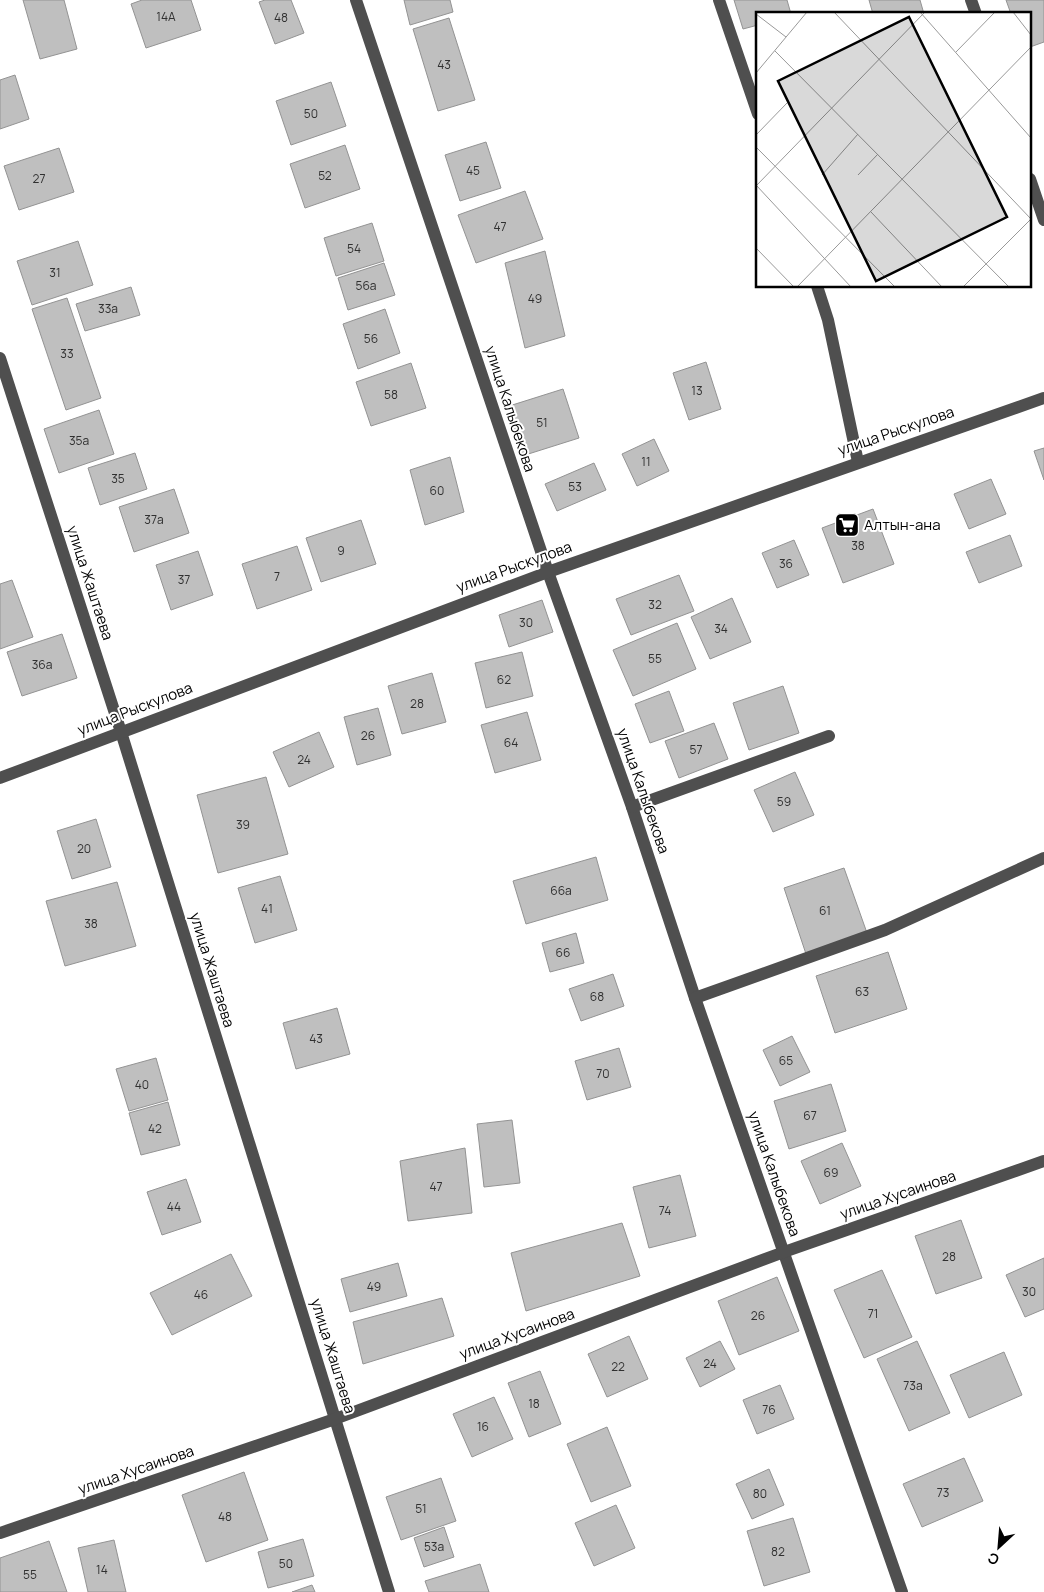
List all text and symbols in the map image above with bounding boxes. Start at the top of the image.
house number: 14А [156,8,176,25]
house number: 48 [274,9,288,26]
inset map [756,12,1032,288]
house number: 43 [437,56,451,73]
house number: 50 [304,105,318,122]
house number: 45 [466,162,480,179]
house number: 52 [318,167,332,184]
house number: 27 [33,170,45,187]
house number: 47 [493,218,507,235]
house number: 54 [347,240,361,257]
house number: 31 [49,264,61,281]
house number: 56а [355,277,377,294]
house number: 49 [528,290,542,307]
house number: 33а [98,300,118,317]
house number: 56 [364,330,378,347]
street label: улица Калыбекова [480,343,541,475]
house number: 33 [60,345,74,362]
house number: 13 [691,382,703,399]
house number: 58 [384,386,398,403]
street label: улица Рыскулова [835,401,957,460]
house number: 51 [536,414,548,431]
house number: 35а [69,432,89,449]
house number: 11 [641,453,651,470]
house number: 35 [111,470,125,487]
house number: 53 [568,478,582,495]
house number: 60 [430,482,444,499]
house number: 37а [144,511,164,528]
supermarket icon: Алтын-ана [834,512,860,538]
place label: Алтын-ана [864,514,940,535]
street label: улица Жаштаева [62,523,119,643]
street label: улица Рыскулова [453,536,575,597]
house number: 38 [851,537,865,554]
house number: 9 [337,542,345,559]
house number: 36 [779,555,793,572]
house number: 7 [274,568,280,585]
house number: 37 [178,571,190,588]
house number: 32 [648,596,662,613]
house number: 30 [519,614,533,631]
house number: 34 [714,620,728,637]
house number: 55 [648,650,662,667]
house number: 36а [32,656,52,673]
house number: 62 [497,671,511,688]
street label: улица Рыскулова [74,677,195,740]
house number: 28 [410,695,424,712]
street label: улица Калыбекова [612,725,675,856]
house number: 26 [361,727,375,744]
house number: 64 [504,734,518,751]
house number: 57 [690,741,702,758]
house number: 24 [297,751,311,768]
house number: 59 [777,793,791,810]
house number: 39 [236,816,250,833]
house number: 20 [77,840,91,857]
house number: 66а [550,882,572,899]
house number: 41 [261,900,273,917]
house number: 61 [819,902,831,919]
street label: улица Жаштаева [185,910,240,1030]
house number: 38 [84,915,98,932]
house number: 66 [556,944,570,961]
house number: 63 [855,983,869,1000]
house number: 68 [590,988,604,1005]
house number: 43 [309,1030,323,1047]
house number: 65 [779,1052,793,1069]
house number: 70 [596,1065,610,1082]
house number: 40 [135,1076,149,1093]
house number: 67 [803,1107,817,1124]
street label: улица Калыбекова [743,1108,806,1239]
house number: 42 [148,1120,162,1137]
house number: 69 [824,1164,838,1181]
street label: улица Хусаинова [837,1165,959,1224]
house number: 47 [429,1178,443,1195]
house number: 44 [167,1198,181,1215]
house number: 74 [659,1202,671,1219]
house number: 28 [942,1248,956,1265]
house number: 49 [367,1278,381,1295]
house number: 30 [1022,1283,1036,1300]
house number: 46 [194,1286,208,1303]
street label: улица Жаштаева [306,1296,361,1416]
street label: улица Хусаинова [456,1303,577,1364]
house number: 71 [868,1305,878,1322]
house number: 26 [751,1307,765,1324]
house number: 24 [703,1355,717,1372]
house number: 22 [611,1358,625,1375]
house number: 73а [903,1377,923,1394]
house number: 18 [528,1395,540,1412]
house number: 76 [762,1401,776,1418]
house number: 16 [477,1418,489,1435]
street label: улица Хусаинова [75,1440,197,1499]
house number: 73 [937,1484,949,1501]
house number: 80 [753,1485,767,1502]
house number: 51 [415,1500,427,1517]
house number: 48 [218,1508,232,1525]
north arrow [974,1522,1024,1572]
house number: 53а [424,1538,444,1555]
house number: 82 [771,1543,785,1560]
text: С [984,1548,1002,1570]
house number: 50 [279,1555,293,1572]
house number: 14 [96,1561,108,1578]
house number: 55 [23,1566,37,1583]

